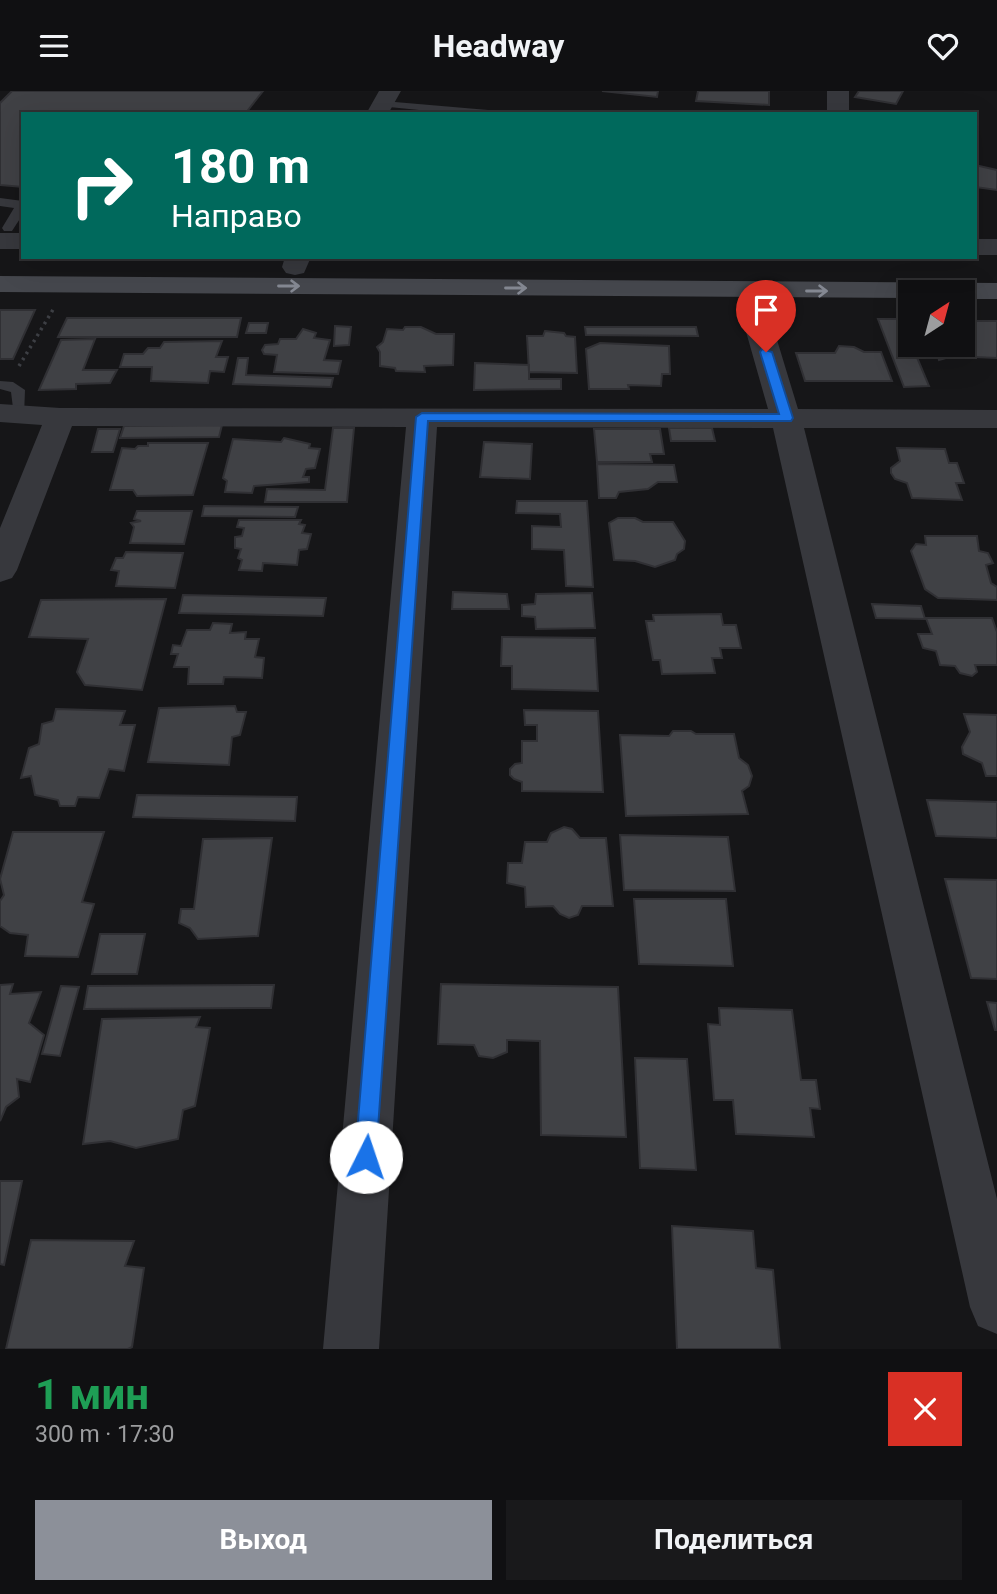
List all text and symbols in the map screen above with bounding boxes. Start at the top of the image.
icon: menu [35,27,73,65]
text: Headway [433,27,564,65]
icon: heart [924,27,962,65]
text: 180 m [171,138,310,195]
icon: right [56,140,147,231]
text: Направо [171,197,302,235]
one-way arrow [277,279,300,293]
pin [736,280,796,352]
north arrow [898,280,975,357]
map controls [898,280,975,357]
one-way arrow [504,281,527,295]
one-way arrow [805,284,828,298]
icon: arrive [747,291,785,329]
position arrow [329,1120,403,1194]
text: 1 мин [35,1370,149,1419]
button: close [888,1372,962,1446]
text: 300 m · 17:30 [35,1421,174,1448]
button: Выход [35,1500,492,1580]
button: Поделиться [506,1500,962,1580]

